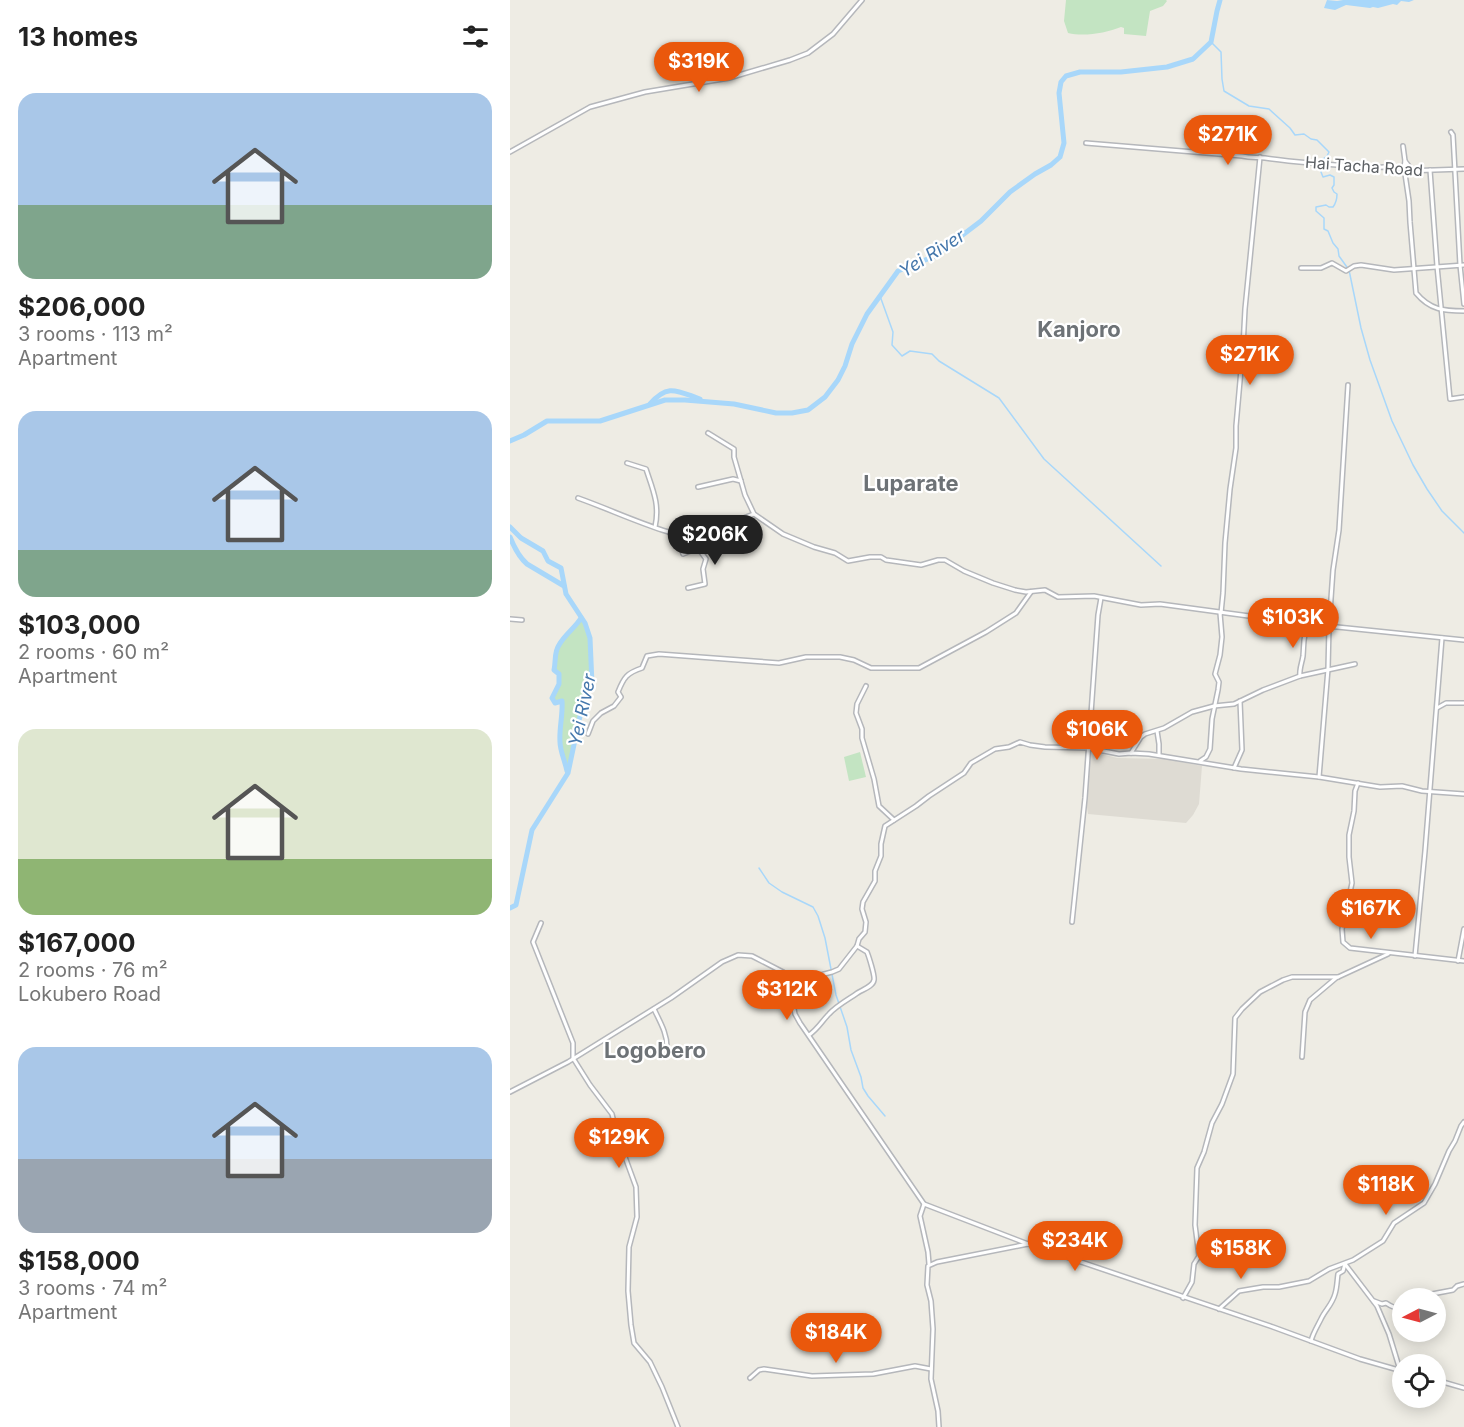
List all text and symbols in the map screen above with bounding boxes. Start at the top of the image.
icon: filters [459,20,492,53]
text: 13 homes [18,21,138,52]
pin: $319K [657,42,741,93]
text: $319K [668,49,730,73]
pin: $271K [1186,115,1270,166]
text: $271K [1198,122,1258,146]
icon: home [201,132,309,240]
street label: Hai Tacha Road [1304,152,1424,180]
water label: Yei River [895,224,970,281]
text: $206,000 [18,291,146,322]
district label: Kanjoro [1037,316,1121,342]
text: 3 rooms · 113 m² [18,322,173,346]
pin: $271K [1208,335,1292,386]
text: $271K [1220,342,1280,366]
text: Apartment [18,346,117,370]
icon: home [201,450,309,558]
district label: Luparate [863,470,959,496]
pin: $206K [673,515,757,566]
text: $206K [682,522,748,546]
pin: $103K [1251,598,1335,649]
text: $103K [1262,605,1324,629]
text: $103,000 [18,609,141,640]
text: 2 rooms · 60 m² [18,640,169,664]
text: Apartment [18,664,117,688]
water label: Yei River [564,671,600,748]
pin: $106K [1055,710,1139,761]
text: $106K [1066,717,1128,741]
icon: home [201,768,309,876]
pin: $167K [1329,889,1413,940]
text: $167K [1341,896,1401,920]
text: $167,000 [18,927,136,958]
text: 2 rooms · 76 m² [18,958,167,982]
pin: $312K [745,970,829,1021]
text: $312K [756,977,818,1001]
text: Lokubero Road [18,982,161,1006]
district label: Logobero [604,1037,706,1063]
icon: home [201,1086,309,1194]
pin: $129K [577,1118,661,1169]
text: $129K [588,1125,650,1149]
pin: $118K [1344,1165,1428,1216]
text: $118K [1357,1172,1415,1196]
pin: $234K [1033,1221,1117,1272]
text: $234K [1042,1228,1108,1252]
pin: $158K [1199,1229,1283,1280]
text: $158K [1210,1236,1272,1260]
text: $158,000 [18,1245,140,1276]
text: 3 rooms · 74 m² [18,1276,167,1300]
north arrow [1392,1288,1446,1342]
map controls [1392,1288,1446,1408]
text: Apartment [18,1300,117,1324]
pin: $184K [794,1313,878,1364]
text: $184K [805,1320,867,1344]
button: locate [1392,1354,1446,1408]

